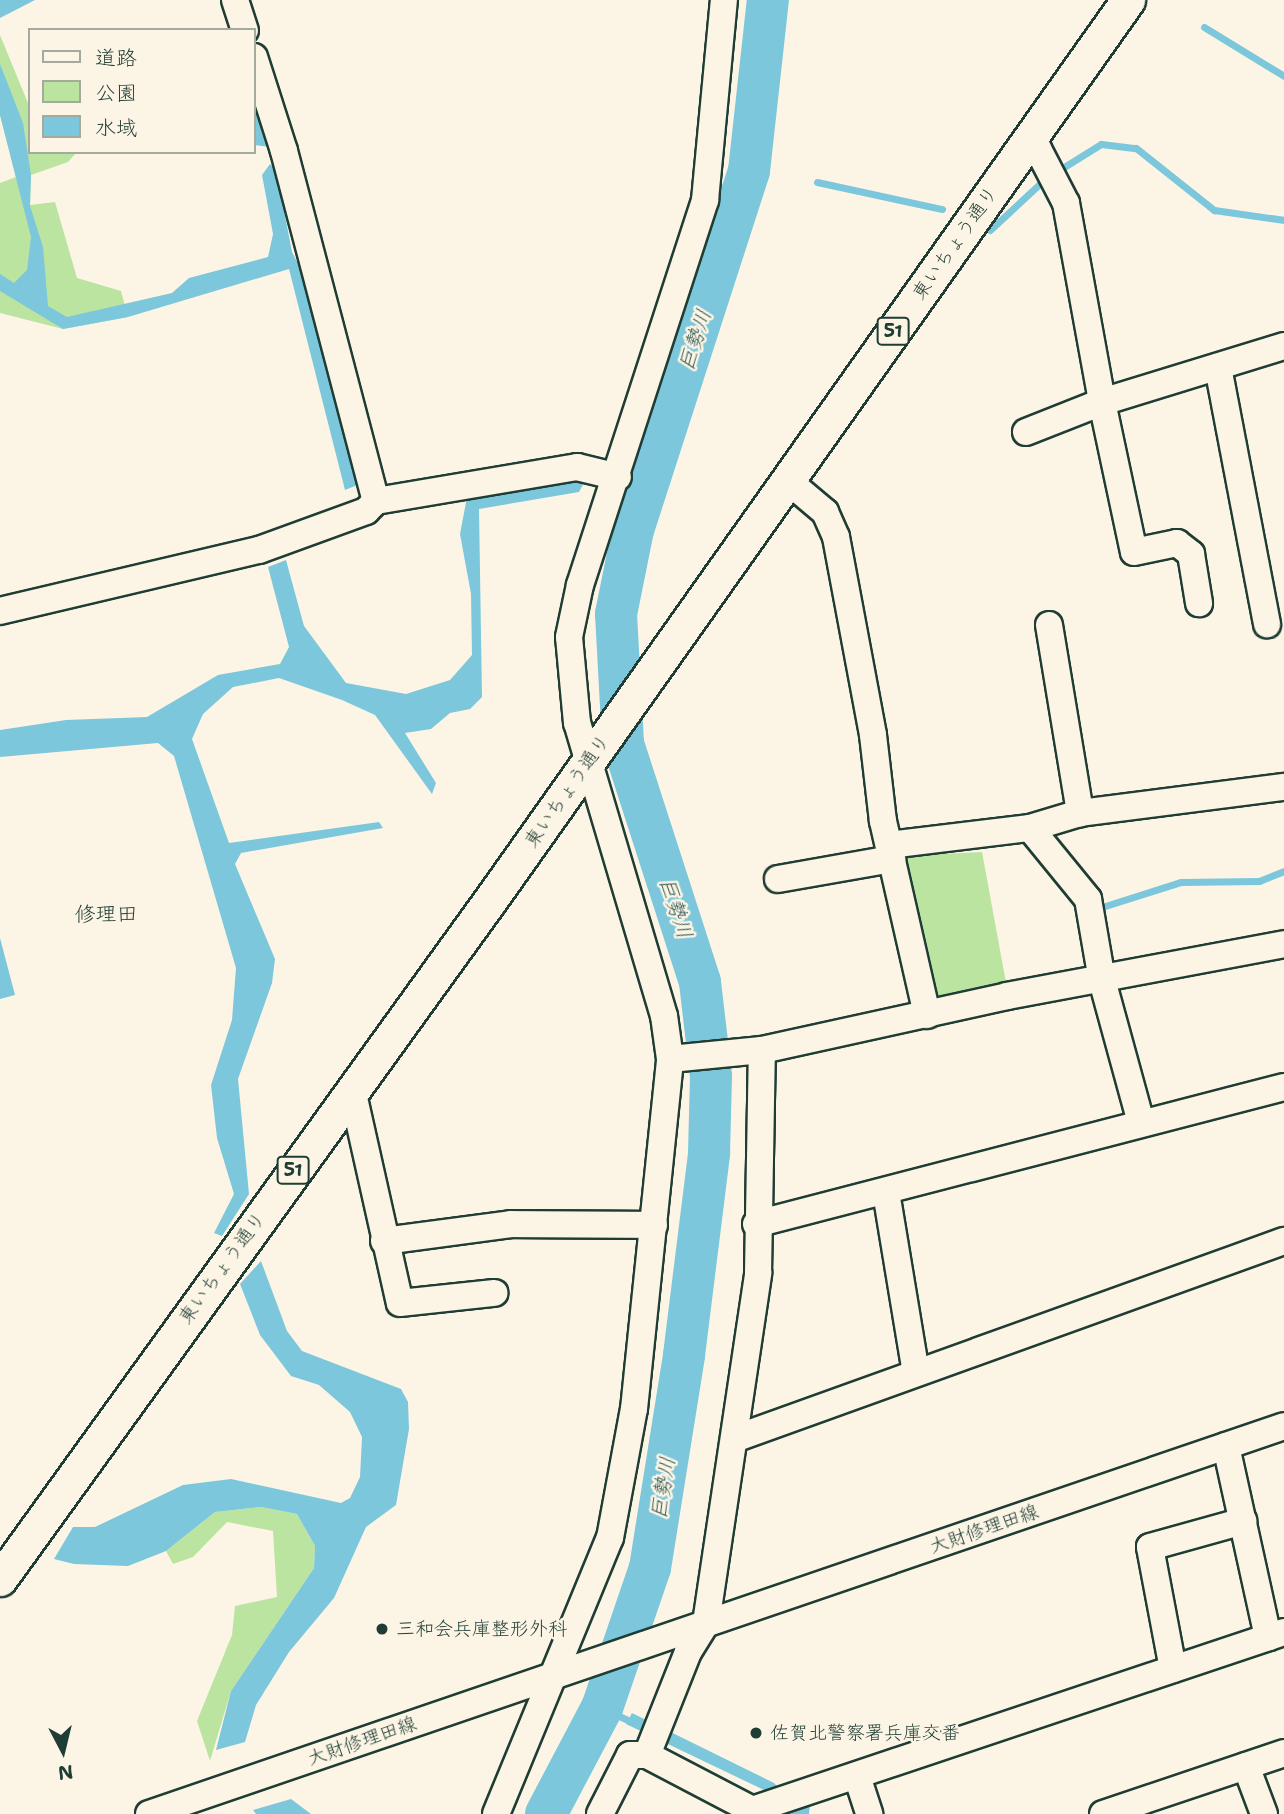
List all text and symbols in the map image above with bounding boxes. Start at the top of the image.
legend [28,28,256,154]
text: 道路 [95,44,137,72]
text: 公園 [95,79,137,107]
text: 水域 [95,114,137,142]
street label: 東いちょう通り [908,182,1002,304]
water label: 巨勢川 [673,306,717,374]
road number: 51 [876,316,910,346]
street label: 東いちょう通り [520,730,614,852]
water label: 巨勢川 [654,874,698,942]
district label: 修理田 [75,901,137,927]
road number: 51 [276,1156,310,1184]
street label: 東いちょう通り [174,1207,270,1329]
water label: 巨勢川 [646,1455,680,1521]
street label: 大財修理田線 [926,1500,1042,1558]
place label: 三和会兵庫整形外科 [396,1618,567,1640]
marker: 三和会兵庫整形外科 [374,1621,390,1637]
street label: 大財修理田線 [304,1712,420,1770]
north arrow [28,1716,98,1786]
place label: 佐賀北警察署兵庫交番 [770,1722,960,1744]
marker: 佐賀北警察署兵庫交番 [748,1725,764,1741]
text: N [57,1759,75,1786]

